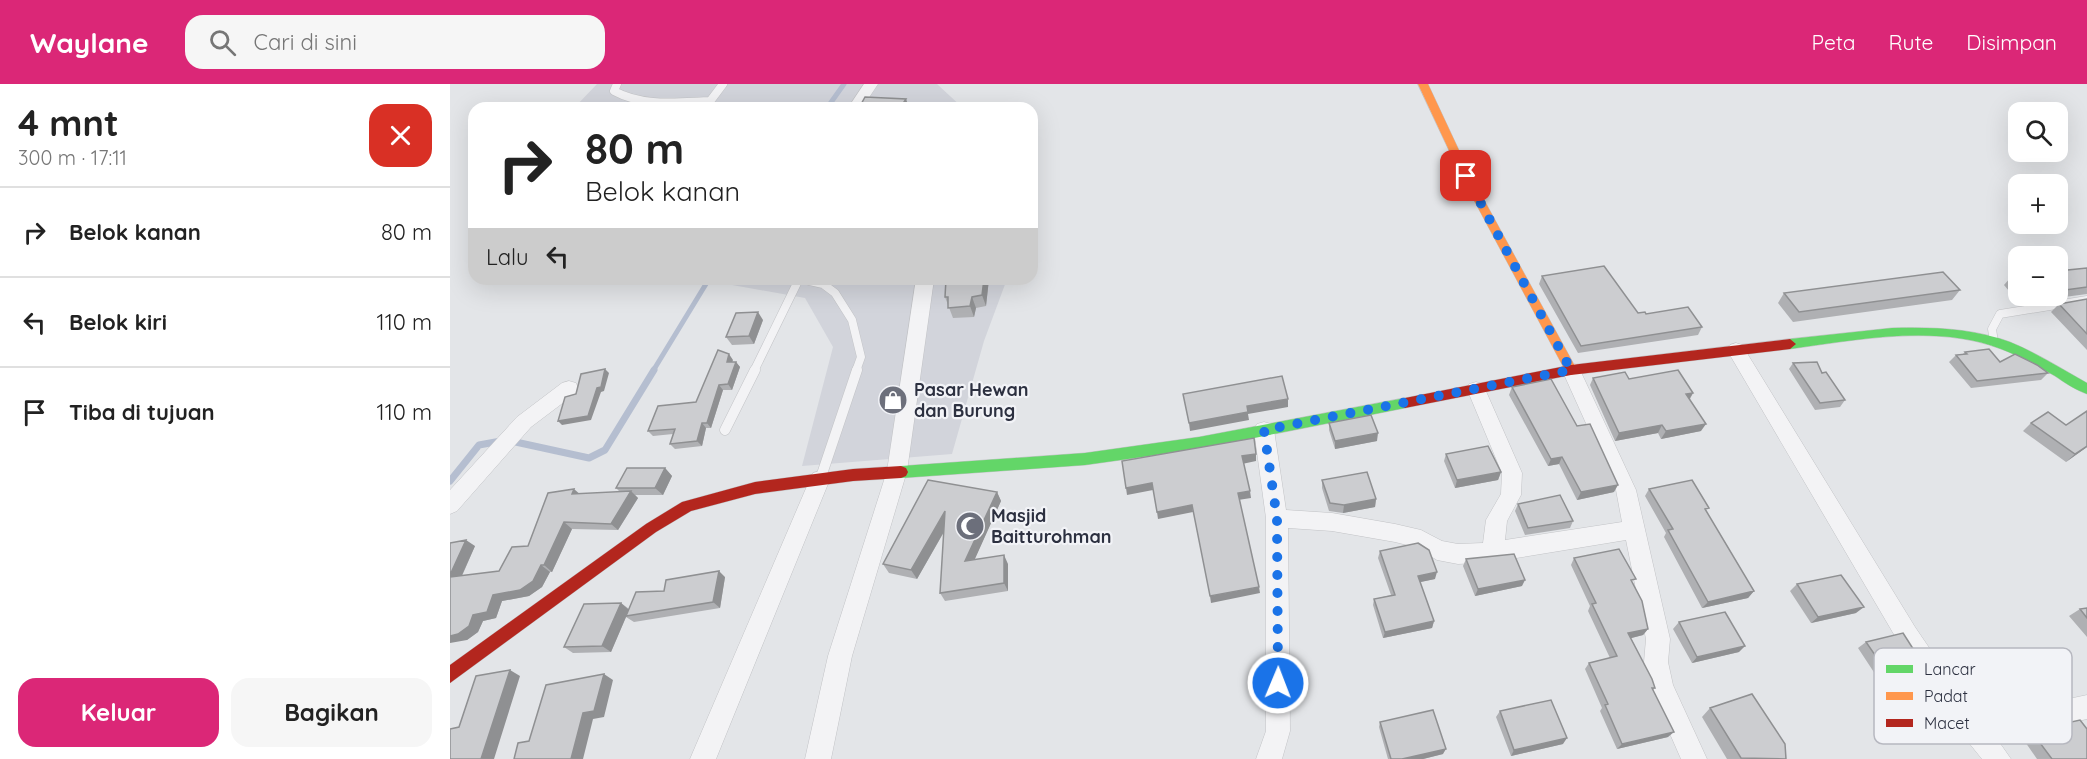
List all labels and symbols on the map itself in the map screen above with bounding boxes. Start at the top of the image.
pin [1440,150,1491,201]
place label: Pasar Hewan dan Burung [914,378,1029,422]
shop icon: Pasar Hewan dan Burung [877,384,909,416]
place label: Masjid Baitturohman [991,504,1111,548]
mosque icon: Masjid Baitturohman [954,510,986,542]
legend [1874,648,2072,744]
position arrow [1246,651,1310,715]
text: Lancar [1924,659,1976,679]
text: Padat [1924,686,1968,706]
text: Macet [1924,713,1970,733]

